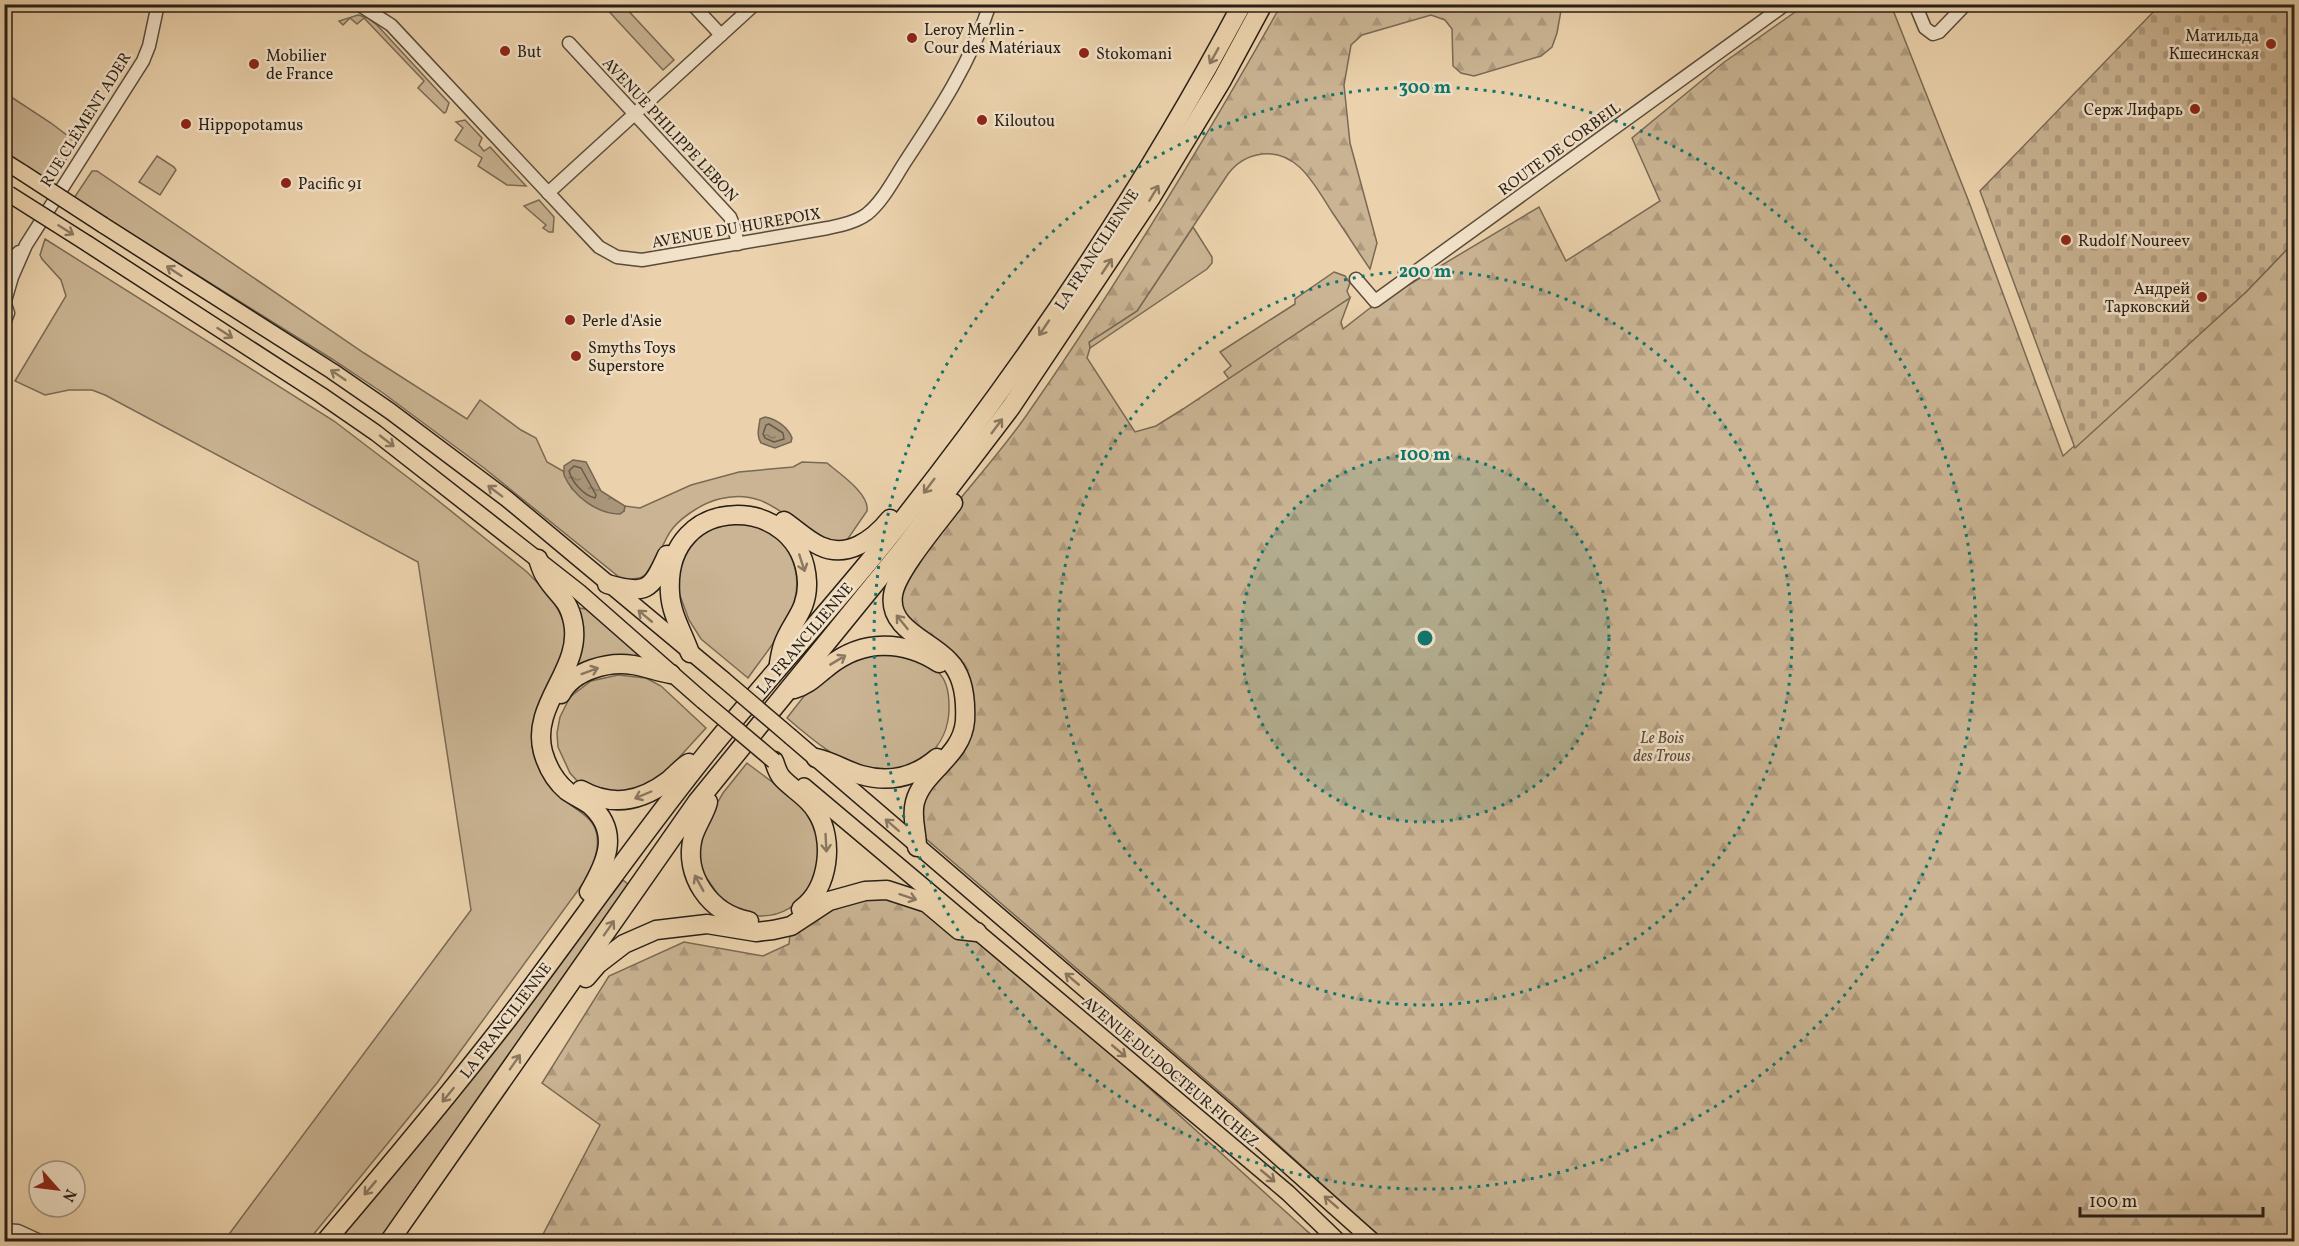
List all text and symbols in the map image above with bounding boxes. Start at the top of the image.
place label: Leroy Merlin - Cour des Matériaux [924,20,1061,60]
place label: Матильда Кшесинская [2169,26,2259,66]
marker: Leroy Merlin - Cour des Matériaux [905,31,919,45]
marker: Матильда Кшесинская [2264,37,2278,51]
place label: But [517,42,542,64]
marker: But [498,44,512,58]
place label: Stokomani [1096,44,1172,66]
place label: Mobilier de France [266,46,333,86]
marker: Stokomani [1077,46,1091,60]
one-way arrow [1208,47,1220,64]
street label: RUE CLÉMENT ADER [36,48,137,192]
street label: AVENUE PHILIPPE LEBON [597,53,742,207]
marker: Mobilier de France [247,57,261,71]
text: 300 m [1399,76,1451,101]
street label: ROUTE DE CORBEIL [1494,98,1626,202]
place label: Серж Лифарь [2084,100,2183,122]
marker: Серж Лифарь [2188,102,2202,116]
place label: Kiloutou [994,111,1055,133]
marker: Kiloutou [975,113,989,127]
place label: Hippopotamus [198,115,303,137]
marker: Hippopotamus [179,117,193,131]
place label: Pacific 91 [298,174,362,196]
marker: Pacific 91 [279,176,293,190]
street label: LA FRANCILIENNE [1050,185,1145,315]
one-way arrow [1148,185,1160,202]
street label: AVENUE DU HUREPOIX [650,203,823,255]
one-way arrow [57,225,74,237]
place label: Rudolf Noureev [2078,231,2191,253]
marker: Rudolf Noureev [2059,233,2073,247]
one-way arrow [1101,258,1113,274]
text: 200 m [1399,260,1451,285]
one-way arrow [166,264,183,276]
place label: Андрей Тарковский [2105,279,2190,319]
marker: Андрей Тарковский [2195,290,2209,304]
place label: Perle d'Asie [582,311,662,333]
marker: Perle d'Asie [563,313,577,327]
one-way arrow [1038,320,1050,336]
one-way arrow [216,327,232,339]
place label: Smyths Toys Superstore [588,338,676,378]
marker: Smyths Toys Superstore [569,349,583,363]
one-way arrow [330,369,347,381]
one-way arrow [990,419,1003,435]
one-way arrow [378,435,394,448]
text: 100 m [1400,443,1450,468]
one-way arrow [923,477,935,493]
one-way arrow [488,484,504,497]
one-way arrow [797,553,808,572]
street label: LA FRANCILIENNE [752,579,859,700]
one-way arrow [637,609,653,622]
one-way arrow [896,614,909,630]
centre of rings [1415,628,1435,648]
one-way arrow [829,654,846,666]
one-way arrow [581,665,599,676]
park label: Le Bois des Trous [1633,728,1691,768]
one-way arrow [634,790,653,801]
one-way arrow [885,818,900,832]
one-way arrow [820,833,831,852]
one-way arrow [693,875,705,892]
one-way arrow [898,892,917,903]
one-way arrow [603,920,615,936]
street label: LA FRANCILIENNE [456,959,558,1084]
one-way arrow [1065,972,1080,986]
street label: AVENUE DU DOCTEUR FICHEZ [1077,992,1263,1153]
one-way arrow [1111,1044,1127,1057]
one-way arrow [509,1054,521,1071]
one-way arrow [441,1087,454,1103]
north arrow [27,1159,87,1219]
one-way arrow [1260,1169,1275,1183]
one-way arrow [364,1180,377,1196]
scale bar [2080,1180,2263,1218]
text: N [56,1185,81,1206]
text: 100 m [2089,1190,2138,1215]
one-way arrow [1324,1195,1339,1209]

